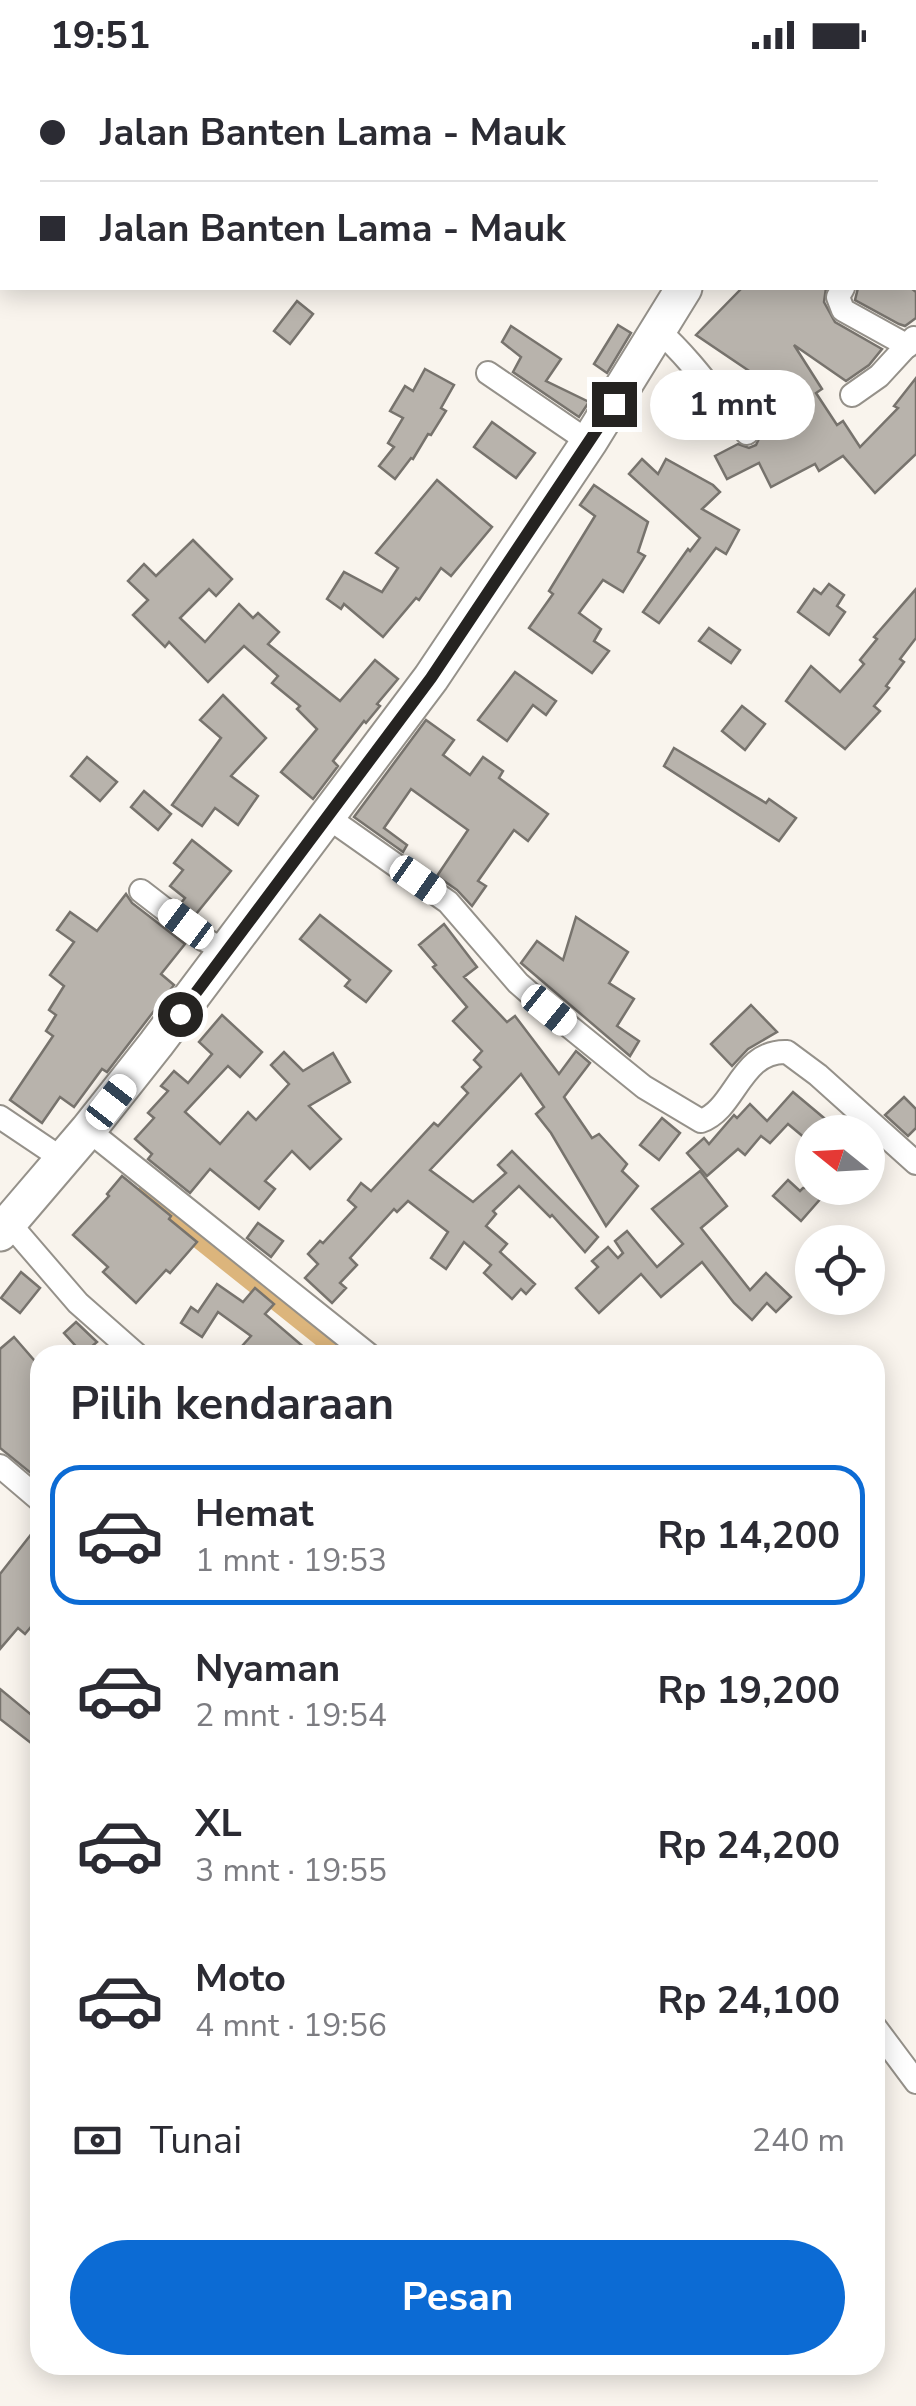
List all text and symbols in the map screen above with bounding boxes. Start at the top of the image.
text: 19:51 [50,10,151,61]
text: Jalan Banten Lama - Mauk [100,107,566,158]
text: Jalan Banten Lama - Mauk [100,203,566,254]
callout: 1 mnt [649,369,814,439]
route end [592,382,637,427]
text: 1 mnt [689,383,776,426]
car [385,851,451,909]
car [153,894,219,954]
car [516,979,582,1041]
route start [158,992,203,1037]
car [81,1069,141,1135]
north arrow [795,1115,885,1205]
map controls [795,1115,885,1315]
button: locate [795,1225,885,1315]
text: Pilih kendaraan [70,1374,394,1435]
text: Hemat [195,1488,314,1539]
icon: car [75,1490,165,1580]
text: Rp 14,200 [657,1510,840,1561]
text: 1 mnt · 19:53 [195,1539,387,1582]
text: Nyaman [195,1643,340,1694]
icon: car [75,1645,165,1735]
text: Rp 19,200 [657,1665,840,1716]
text: 2 mnt · 19:54 [195,1694,387,1737]
text: XL [195,1798,242,1849]
icon: car [75,1800,165,1890]
text: Rp 24,200 [657,1820,840,1871]
text: 3 mnt · 19:55 [195,1849,387,1892]
text: Moto [195,1953,286,2004]
icon: car [75,1955,165,2045]
text: Rp 24,100 [657,1975,840,2026]
text: 4 mnt · 19:56 [195,2004,387,2047]
icon: cash [70,2113,125,2168]
text: Tunai [150,2115,242,2166]
text: 240 m [752,2119,845,2162]
button: Pesan [70,2240,845,2355]

